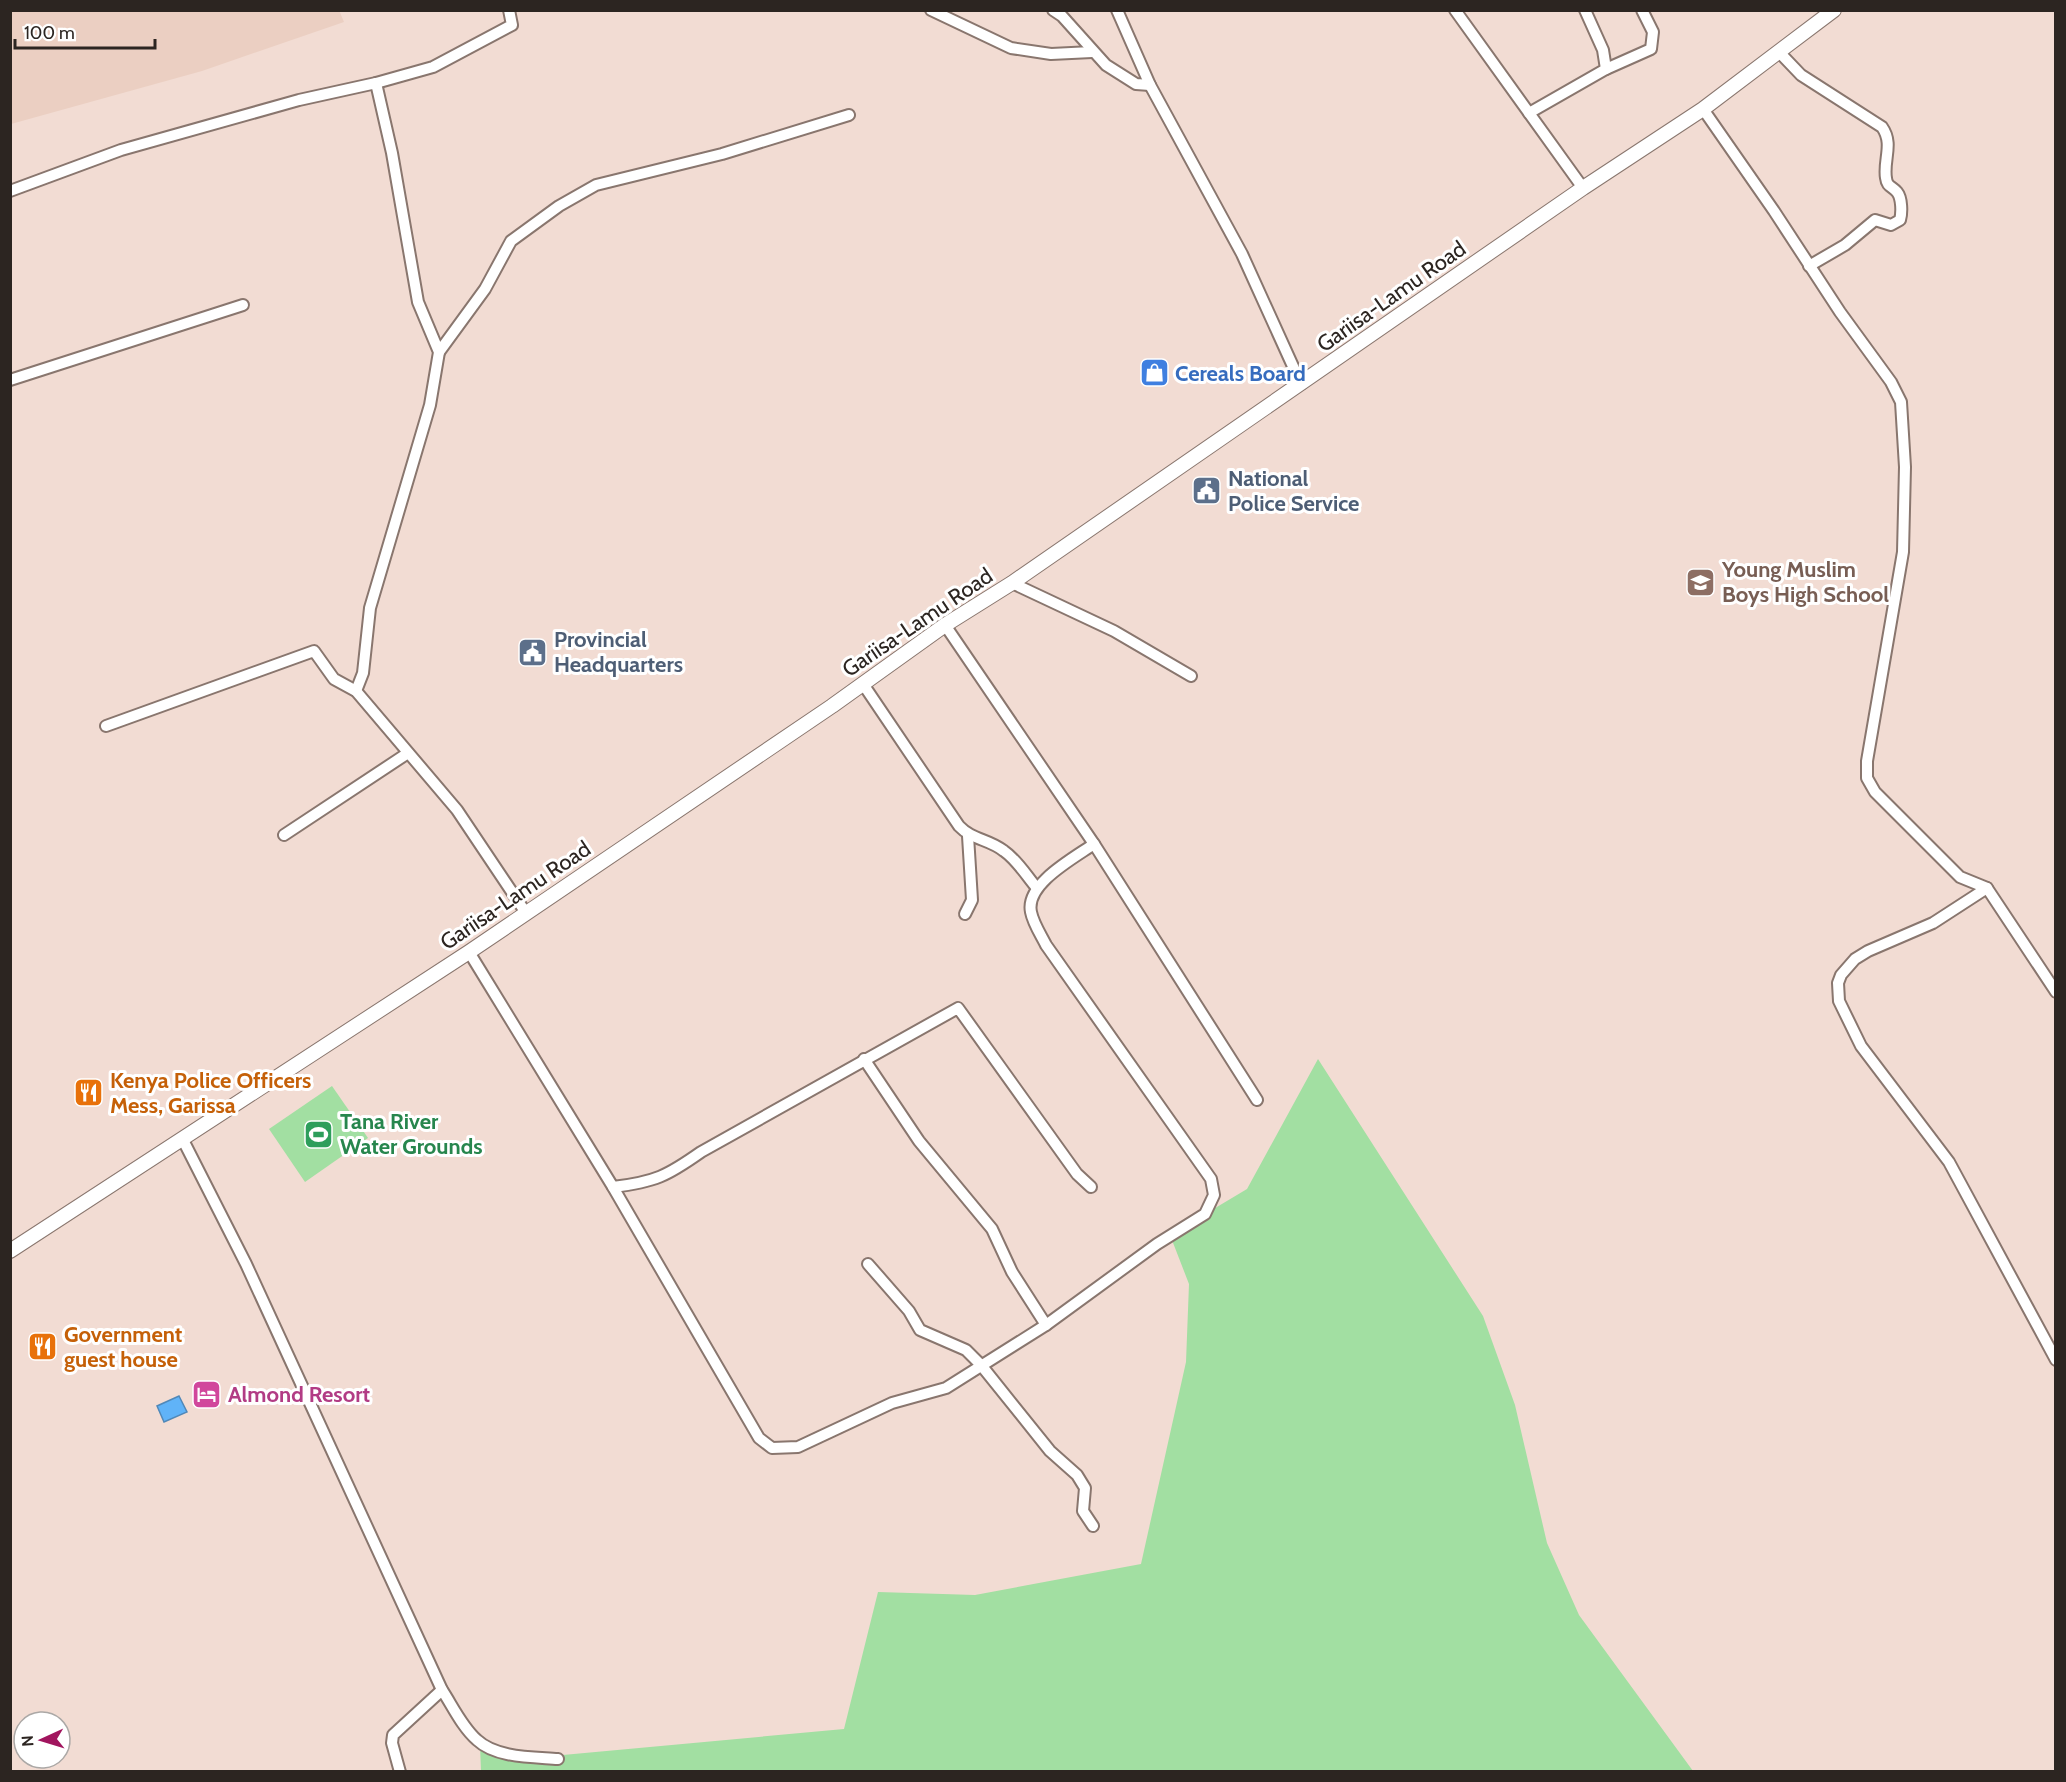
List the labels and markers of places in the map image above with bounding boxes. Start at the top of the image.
shop icon: Cereals Board [1138,357,1170,389]
place label: Cereals Board [1175,360,1306,387]
place label: National Police Service [1228,465,1359,517]
public building icon: National Police Service [1191,475,1223,507]
place label: Young Muslim Boys High School [1721,556,1889,608]
school or university icon: Young Muslim Boys High School [1685,566,1717,598]
place label: Provincial Headquarters [554,626,683,678]
public building icon: Provincial Headquarters [517,636,549,668]
place label: Kenya Police Officers Mess, Garissa [110,1067,311,1119]
restaurant icon: Kenya Police Officers Mess, Garissa [73,1077,105,1109]
place label: Tana River Water Grounds [340,1108,483,1160]
sports icon: Tana River Water Grounds [303,1118,335,1150]
place label: Government guest house [64,1321,183,1373]
restaurant icon: Government guest house [27,1331,59,1363]
hotel icon: Almond Resort [191,1378,223,1410]
place label: Almond Resort [228,1381,370,1408]

